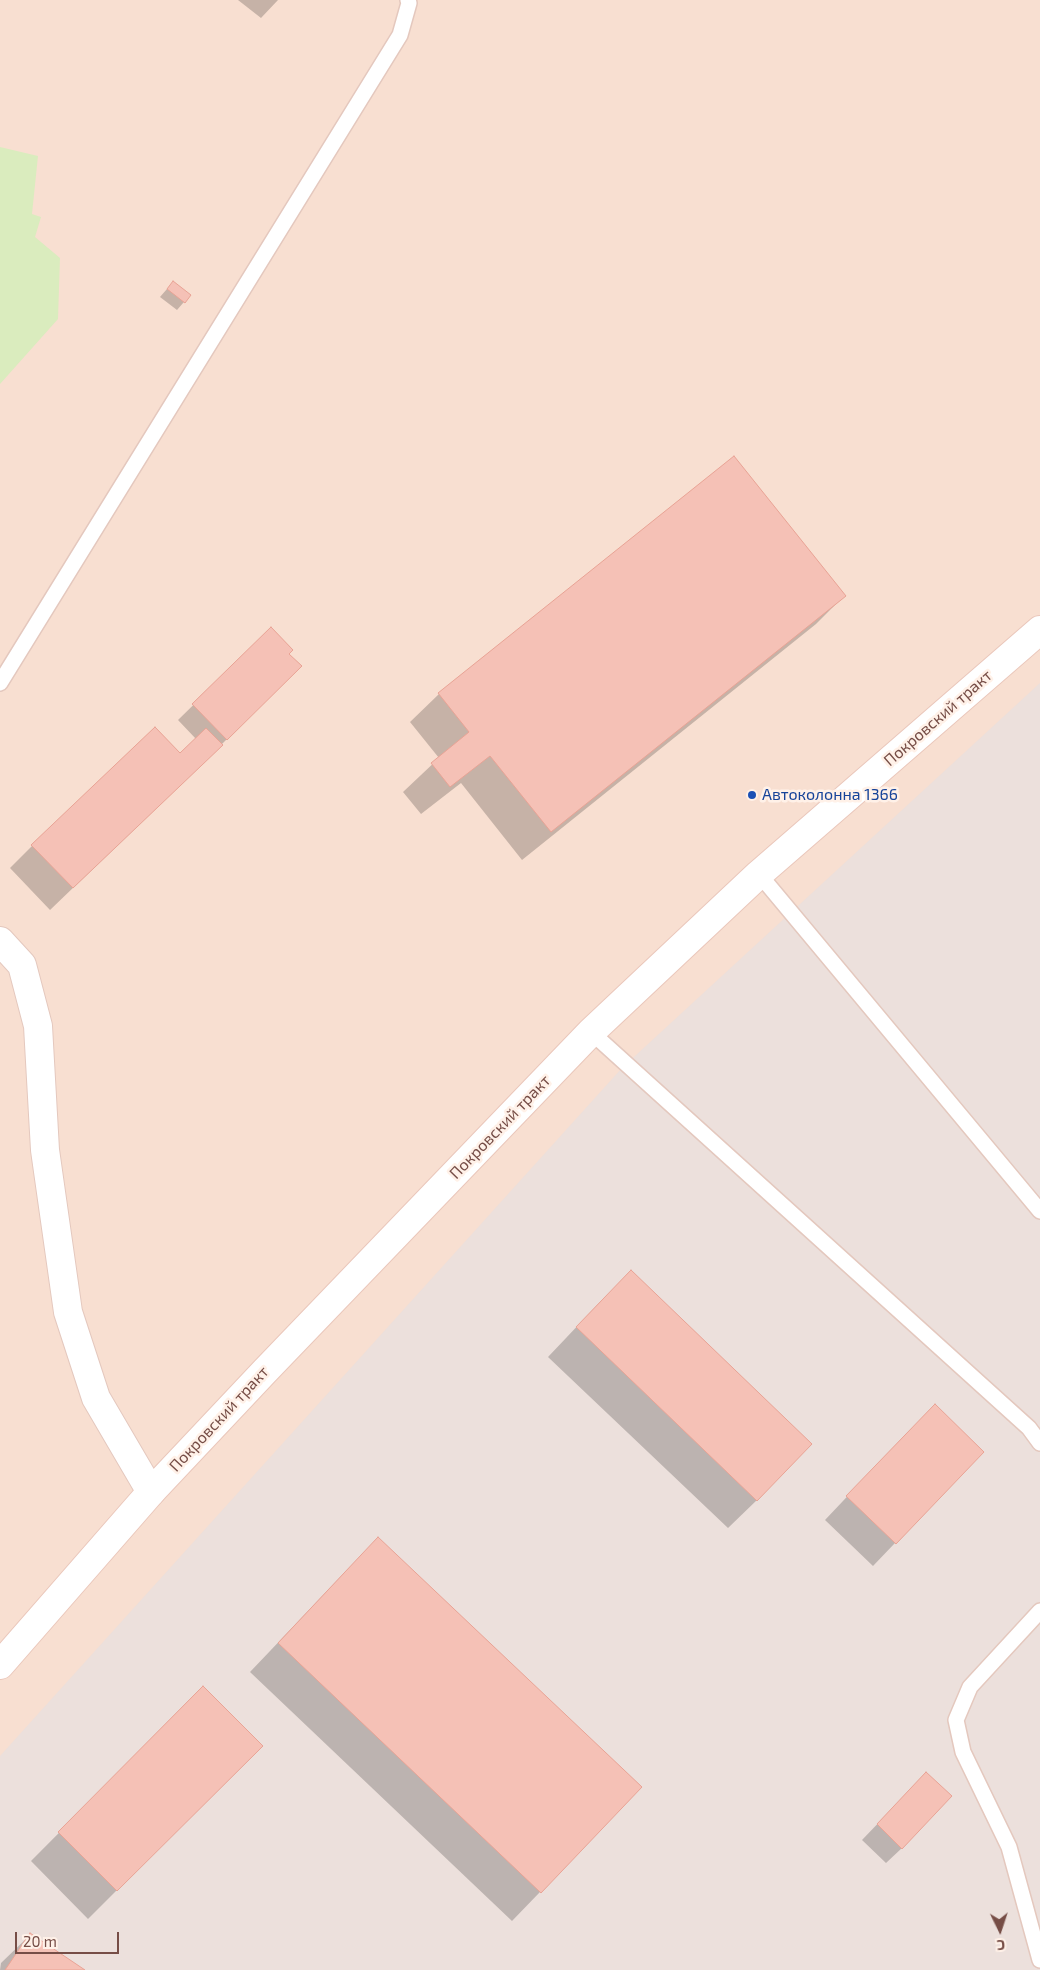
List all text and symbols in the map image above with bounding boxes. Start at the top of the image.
street label: Покровский тракт [880,666,996,770]
place label: Автоколонна 1366 [762,785,898,805]
marker: Автоколонна 1366 [746,789,758,801]
street label: Покровский тракт [446,1071,554,1183]
street label: Покровский тракт [165,1362,273,1476]
north arrow [975,1905,1025,1955]
scale bar [18,1922,121,1954]
text: 20 m [23,1932,57,1950]
text: С [996,1937,1006,1954]

